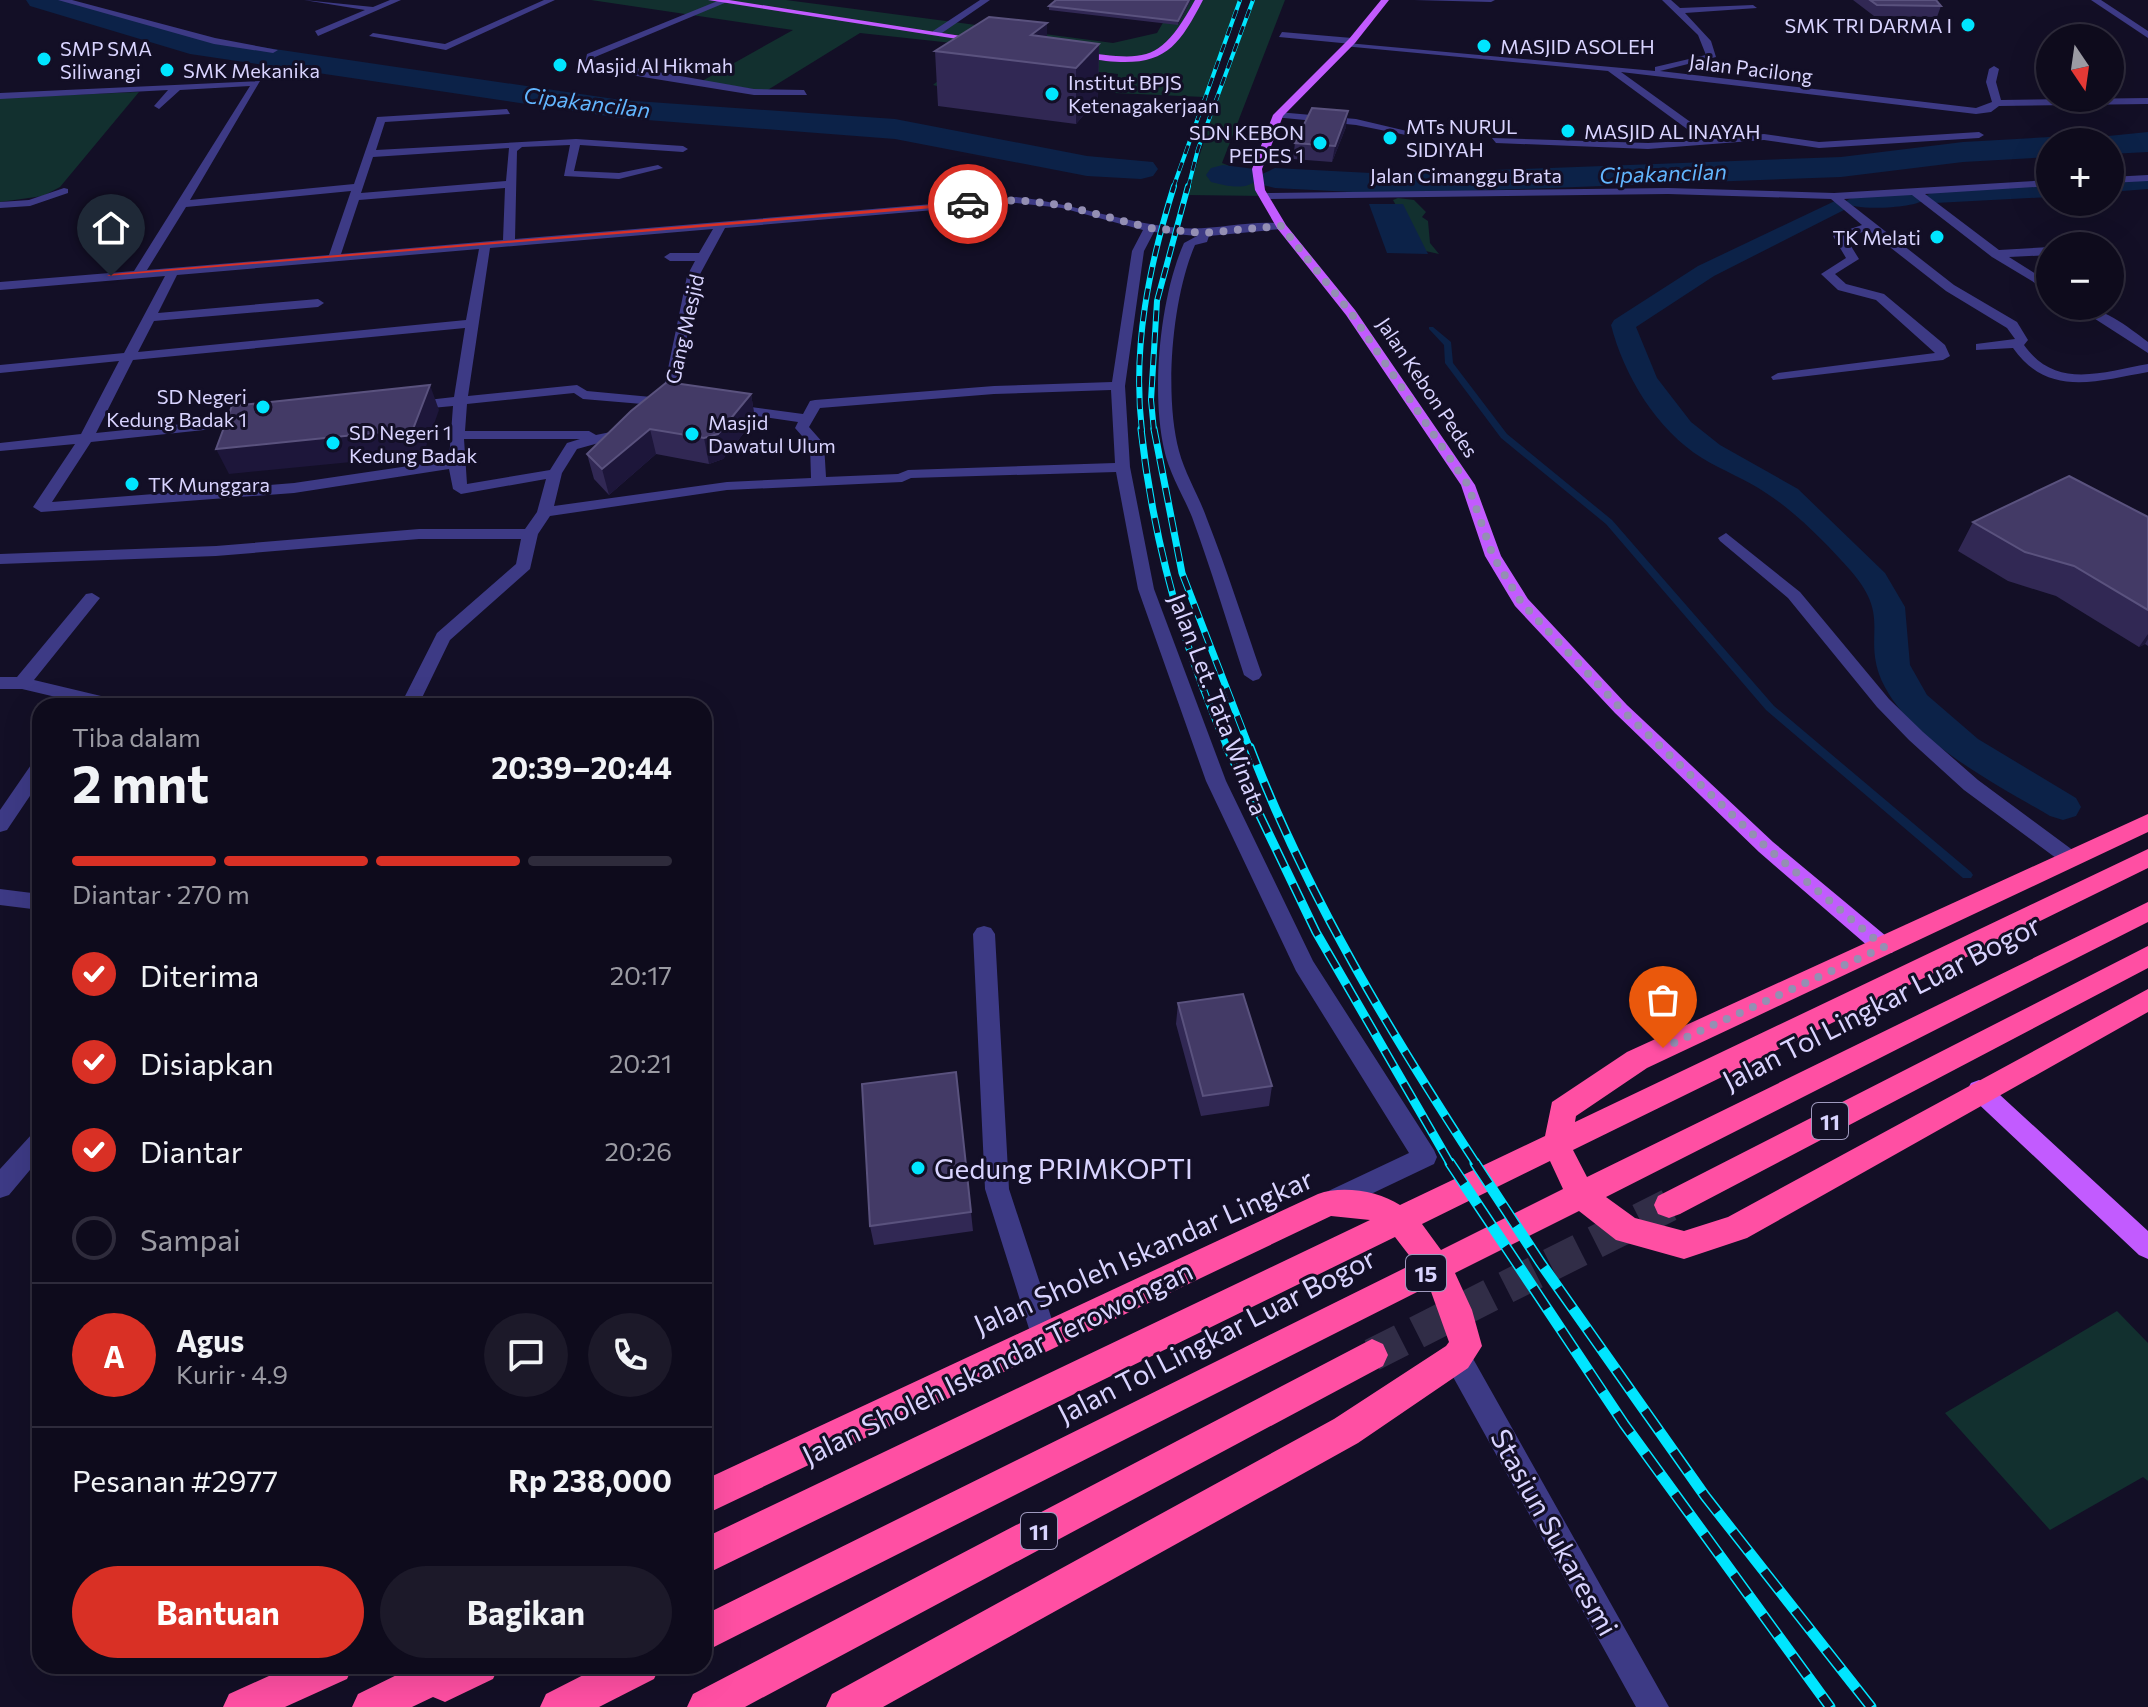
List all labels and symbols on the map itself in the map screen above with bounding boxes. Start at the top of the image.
place label: SMK TRI DARMA I [1785,13,1952,37]
marker: SMK TRI DARMA I [1959,16,1977,34]
north arrow [2036,24,2124,112]
place label: MASJID ASOLEH [1500,34,1655,58]
place label: SMP SMA Siliwangi [60,36,152,83]
marker: MASJID ASOLEH [1475,37,1493,55]
street label: Jalan Pacilong [1688,49,1814,88]
marker: SMP SMA Siliwangi [35,50,53,68]
place label: Masjid Al Hikmah [576,53,733,77]
marker: Masjid Al Hikmah [551,56,569,74]
place label: SMK Mekanika [183,58,320,82]
marker: SMK Mekanika [158,61,176,79]
place label: Institut BPJS Ketenagakerjaan [1068,70,1219,117]
water label: Cipakancilan [522,81,652,123]
marker: Institut BPJS Ketenagakerjaan [1043,85,1061,103]
place label: MTs NURUL SIDIYAH [1406,114,1517,161]
place label: MASJID AL INAYAH [1584,119,1761,143]
place label: SDN KEBON PEDES 1 [1189,120,1304,167]
marker: MASJID AL INAYAH [1559,122,1577,140]
marker: MTs NURUL SIDIYAH [1381,129,1399,147]
marker: SDN KEBON PEDES 1 [1311,134,1329,152]
water label: Cipakancilan [1599,157,1727,189]
street label: Jalan Cimanggu Brata [1370,163,1562,187]
courier [928,164,1008,244]
pin [77,194,145,276]
place label: TK Melati [1832,225,1921,249]
marker: TK Melati [1928,228,1946,246]
street label: Gang Mesjid [660,272,708,386]
street label: Jalan Kebon Pedes [1372,313,1484,461]
place label: SD Negeri Kedung Badak 1 [106,384,247,431]
marker: SD Negeri Kedung Badak 1 [254,398,272,416]
place label: Masjid Dawatul Ulum [708,410,836,457]
place label: SD Negeri 1 Kedung Badak [349,420,477,467]
marker: Masjid Dawatul Ulum [683,425,701,443]
marker: SD Negeri 1 Kedung Badak [324,434,342,452]
place label: TK Munggara [148,472,270,496]
marker: TK Munggara [123,475,141,493]
street label: Jalan Let. Tata Winata [1163,589,1275,819]
street label: Jalan Tol Lingkar Luar Bogor [1716,907,2046,1097]
pin [1629,966,1697,1048]
road number: 11 [1812,1103,1848,1139]
place label: Gedung PRIMKOPTI [934,1151,1193,1185]
marker: Gedung PRIMKOPTI [909,1159,927,1177]
street label: Jalan Sholeh Iskandar Lingkar [968,1161,1318,1341]
street label: Jalan Tol Lingkar Luar Bogor [1051,1240,1381,1430]
street label: Jalan Sholeh Iskandar Terowongan [796,1252,1198,1472]
road number: 15 [1406,1255,1446,1291]
street label: Stasiun Sukaresmi [1484,1423,1626,1641]
road number: 11 [1021,1513,1057,1549]

